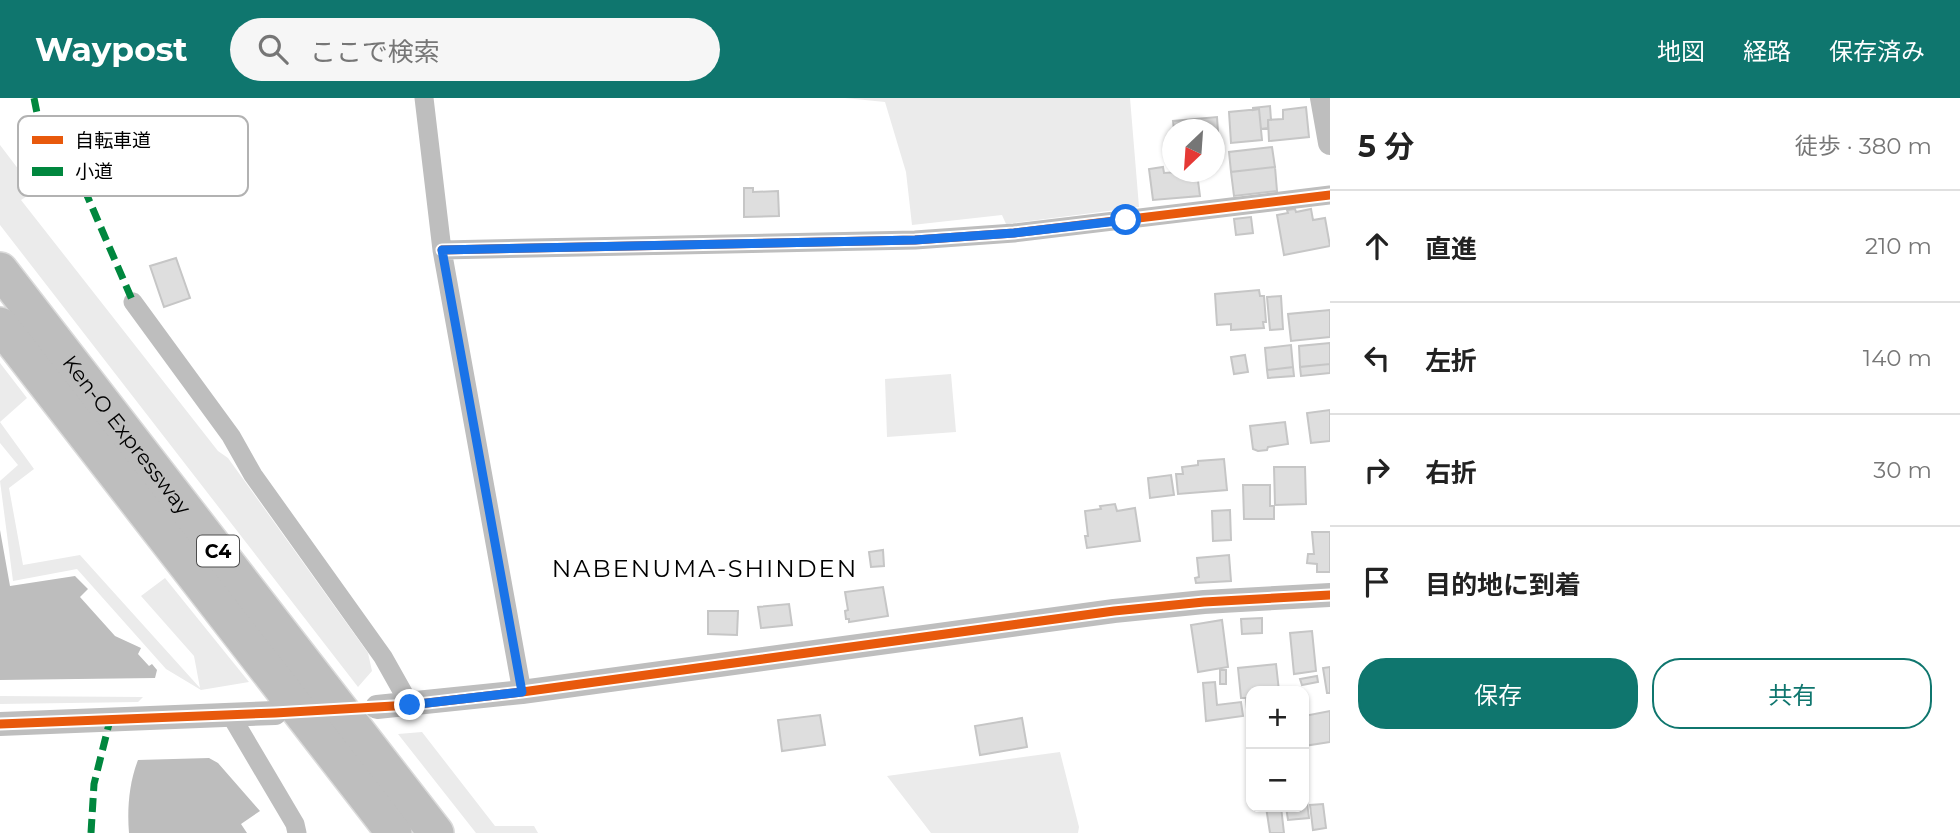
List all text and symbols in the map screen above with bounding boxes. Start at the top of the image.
search box [230,18,720,81]
text: Waypost [35,29,188,69]
icon: search [254,30,292,68]
text: ここで検索 [310,36,440,68]
text: 地図 [1657,37,1705,66]
text: 経路 [1743,37,1791,66]
text: 保存済み [1829,37,1925,66]
legend [18,116,248,196]
north arrow [1162,119,1225,182]
text: 5 分 [1358,128,1414,165]
text: 自転車道 [75,129,151,152]
text: 徒歩 · 380 m [1795,132,1932,160]
text: 小道 [75,160,113,183]
route start [1110,204,1141,235]
icon: ahead [1358,227,1396,265]
text: 210 m [1865,232,1932,260]
text: 直進 [1425,233,1477,265]
icon: left [1358,339,1396,377]
text: 140 m [1863,344,1932,372]
text: 左折 [1425,345,1477,377]
street label: Ken-O Expressway [58,350,197,519]
icon: right [1358,451,1396,489]
text: 30 m [1873,456,1932,484]
text: 右折 [1425,457,1477,489]
road number: C4 [197,535,239,566]
district label: NABENUMA-SHINDEN [552,554,858,583]
icon: arrive [1358,563,1396,601]
text: 目的地に到着 [1425,569,1581,601]
button: 保存 [1358,658,1638,729]
button: 共有 [1652,658,1932,729]
map controls [1246,686,1309,812]
button: + [1246,686,1309,749]
route end [394,689,425,720]
button: − [1246,749,1309,812]

